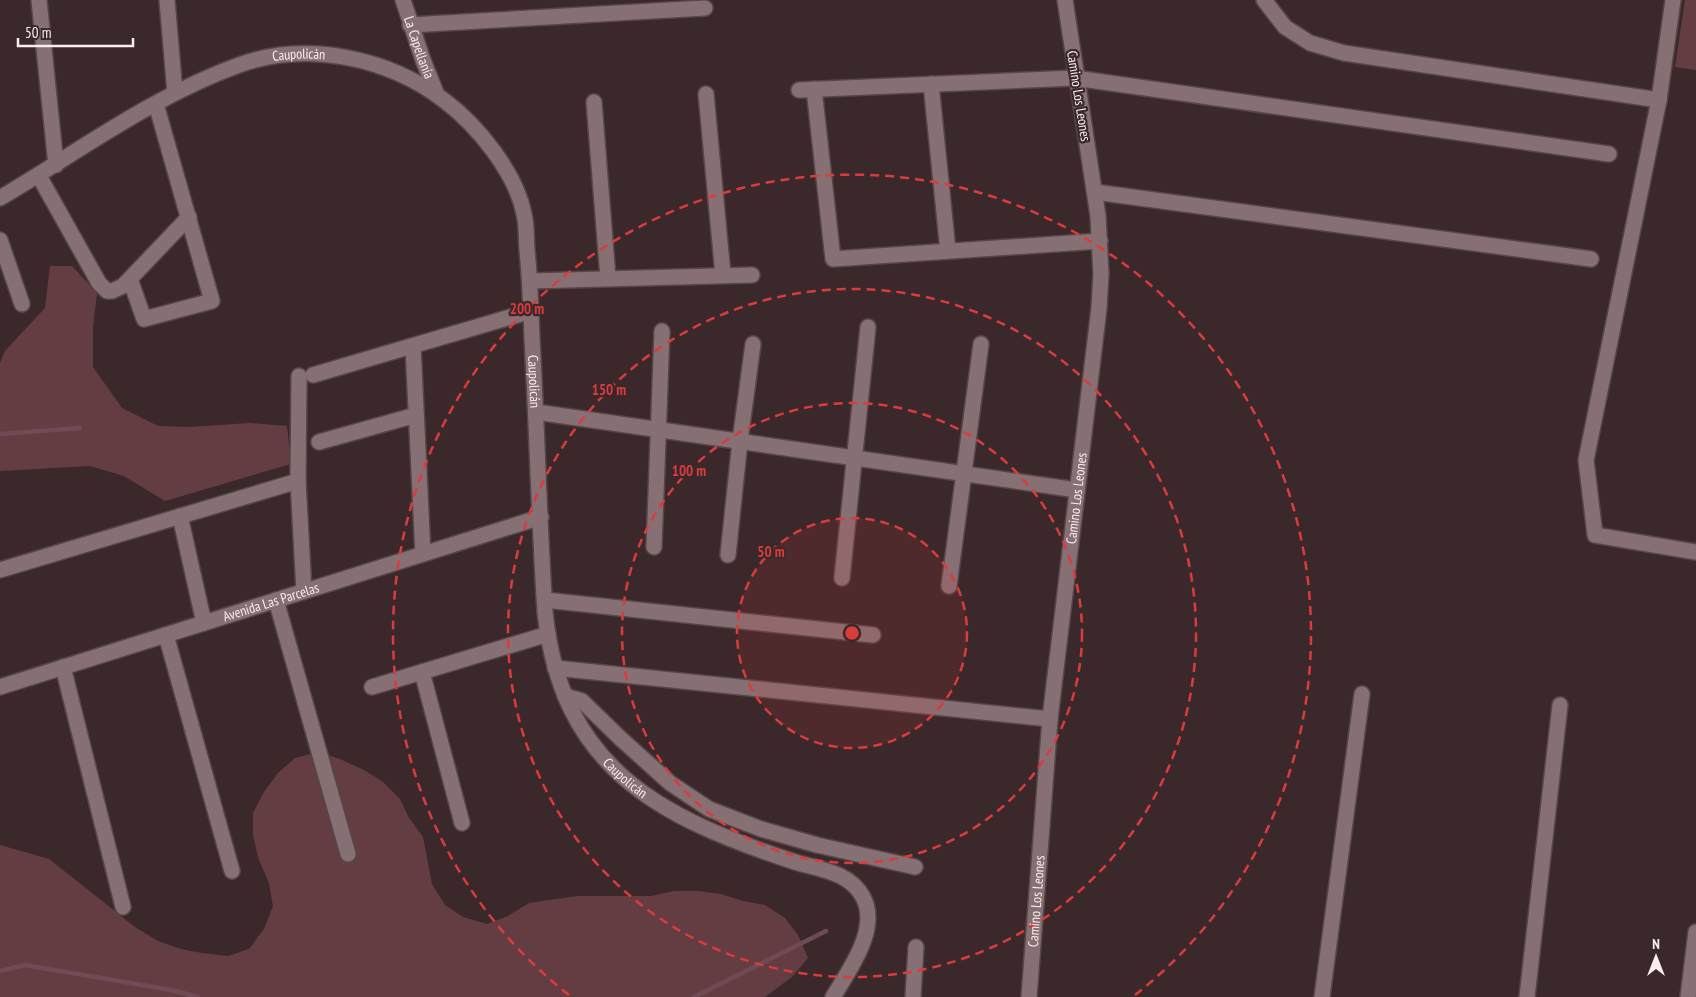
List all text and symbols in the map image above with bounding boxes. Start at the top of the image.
street label: La Capellanía [400,14,438,81]
scale bar [18,15,132,47]
text: 50 m [25,23,51,42]
street label: Caupolicán [271,45,326,65]
street label: Camino Los Leones [1063,49,1095,143]
text: 200 m [510,299,544,318]
street label: Caupolicán [524,355,544,408]
text: 150 m [592,380,626,399]
street label: Camino Los Leones [1062,451,1091,545]
text: 100 m [672,461,706,480]
text: 50 m [757,542,785,561]
street label: Avenida Las Parcelas [221,578,321,625]
centre of rings [843,624,861,642]
street label: Caupolicán [599,754,651,802]
street label: Camino Los Leones [1024,855,1049,948]
north arrow [1631,932,1681,982]
text: N [1652,935,1660,953]

